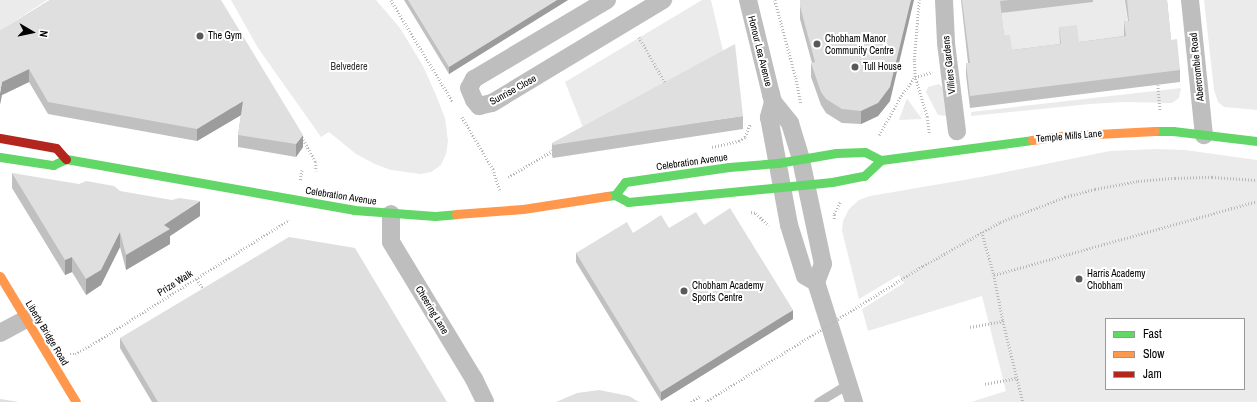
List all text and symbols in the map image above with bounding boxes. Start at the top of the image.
north arrow [12,12,52,52]
street label: Honour Lea Avenue [745,14,775,88]
text: N [36,30,51,38]
place label: The Gym [208,30,242,42]
marker: The Gym [195,31,205,41]
place label: Chobham Manor Community Centre [825,32,894,56]
street label: Abercrombie Road [1187,32,1207,102]
street label: Villiers Gardens [940,35,958,95]
marker: Chobham Manor Community Centre [812,39,822,49]
park label: Belvedere [331,61,367,73]
place label: Tull House [863,61,901,73]
marker: Tull House [850,62,860,72]
street label: Sunrise Close [488,72,538,108]
street label: Temple Mills Lane [1036,127,1102,145]
street label: Celebration Avenue [655,151,729,173]
street label: Celebration Avenue [304,184,378,208]
street label: Prize Walk [155,267,195,299]
place label: Harris Academy Chobham [1087,267,1146,290]
marker: Harris Academy Chobham [1074,274,1084,284]
place label: Chobham Academy Sports Centre [692,279,764,302]
street label: Cheering Lane [413,284,451,336]
marker: Chobham Academy Sports Centre [679,286,689,296]
street label: Liberty Bridge Road [23,298,71,368]
legend [1105,318,1245,390]
text: Fast [1143,326,1162,342]
text: Slow [1143,346,1164,362]
text: Jam [1143,366,1162,382]

